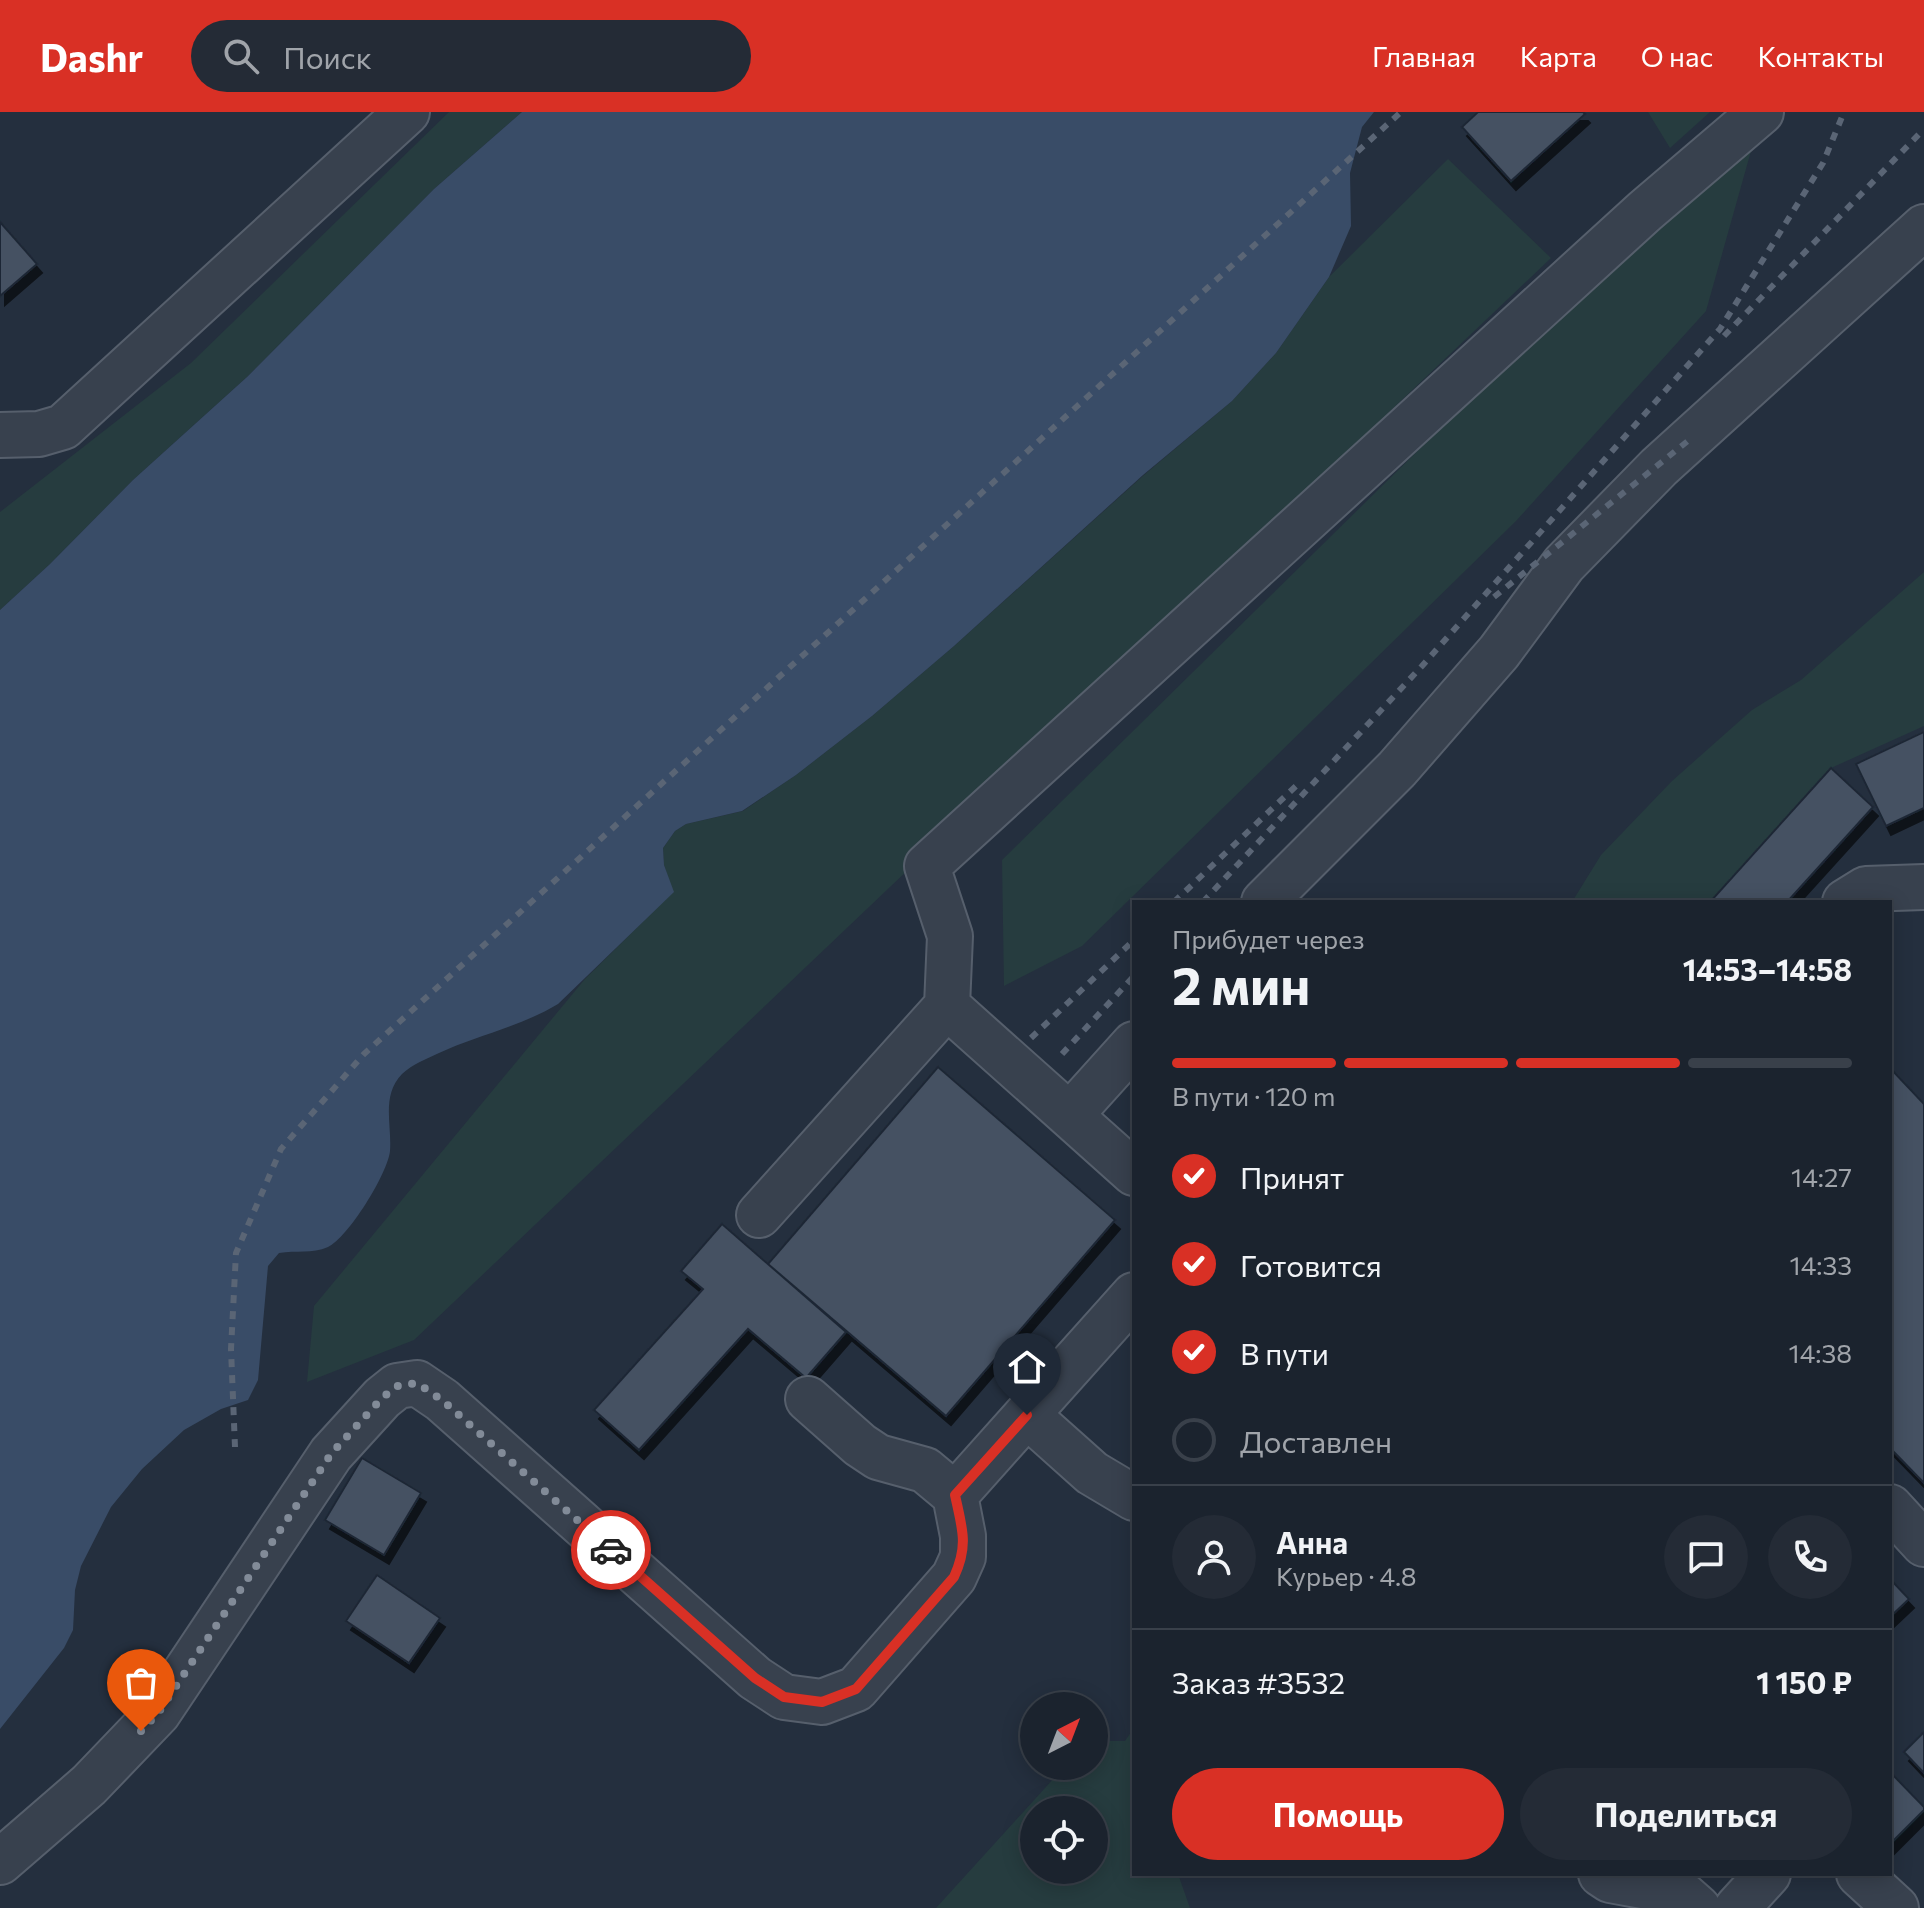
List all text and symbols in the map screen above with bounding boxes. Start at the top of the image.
search box [191,20,751,92]
text: Dashr [40,33,143,80]
icon: search [219,34,263,78]
text: Поиск [283,38,372,75]
text: Главная [1372,39,1476,73]
text: Карта [1520,39,1597,73]
text: О нас [1641,39,1713,73]
text: Контакты [1757,39,1884,73]
text: Прибудет через [1172,923,1365,954]
text: 14:53–14:58 [1683,950,1852,987]
text: 2 мин [1172,952,1310,1016]
text: В пути · 120 m [1172,1080,1335,1111]
icon: check [1172,1154,1216,1198]
text: Принят [1240,1158,1344,1195]
text: 14:27 [1791,1161,1852,1192]
icon: check [1172,1242,1216,1286]
text: Готовится [1240,1246,1382,1283]
text: 14:33 [1790,1249,1852,1280]
icon: check [1172,1330,1216,1374]
pin [993,1333,1061,1415]
text: В пути [1240,1334,1329,1371]
text: 14:38 [1789,1337,1852,1368]
icon: home [1005,1345,1049,1389]
text: Доставлен [1240,1422,1392,1459]
courier [571,1510,651,1590]
button: person [1172,1515,1256,1599]
button: chat [1664,1515,1748,1599]
button: phone [1768,1515,1852,1599]
text: Анна [1276,1523,1348,1560]
icon: car [589,1528,633,1572]
text: Курьер · 4.8 [1276,1560,1416,1591]
pin [107,1649,175,1731]
icon: bag [119,1661,163,1705]
text: Заказ #3532 [1172,1663,1345,1700]
text: 1 150 ₽ [1756,1663,1852,1700]
north arrow [1020,1692,1108,1780]
map controls [1020,1692,1108,1884]
button: Помощь [1172,1768,1504,1860]
button: Поделиться [1520,1768,1852,1860]
button: locate [1020,1796,1108,1884]

